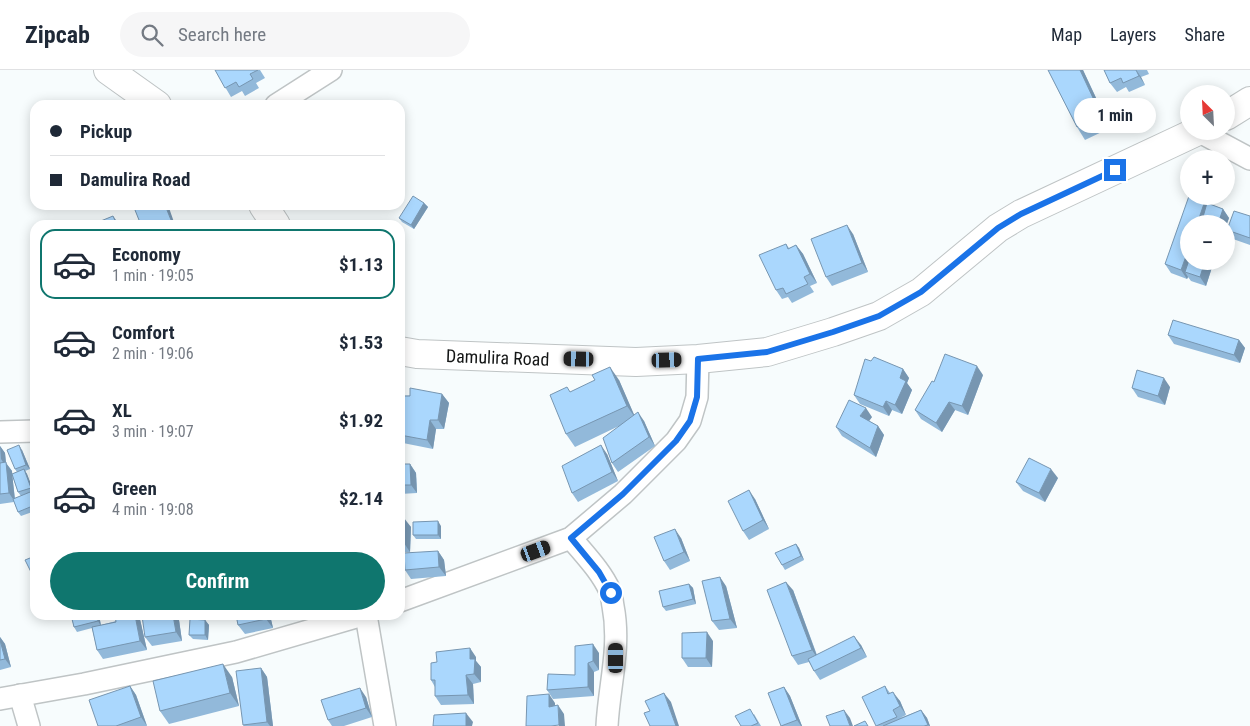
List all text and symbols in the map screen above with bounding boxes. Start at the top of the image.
search box [120,12,470,57]
text: Zipcab [25,21,90,49]
icon: search [138,21,166,49]
text: Search here [178,23,266,46]
text: Map [1051,24,1082,45]
text: Layers [1110,24,1157,45]
text: Share [1185,24,1225,45]
north arrow [1180,85,1235,140]
map controls [1180,85,1235,270]
callout: 1 min [1074,98,1156,132]
text: 1 min [1097,106,1133,125]
text: Pickup [80,120,132,143]
button: + [1180,150,1235,205]
route end [1104,159,1126,181]
text: Damulira Road [80,168,190,191]
button: − [1180,215,1235,270]
icon: car [52,242,97,287]
text: Economy [112,243,181,266]
text: $1.13 [339,253,383,276]
text: 1 min · 19:05 [112,266,194,285]
icon: car [52,320,97,365]
text: Comfort [112,321,175,344]
text: $1.53 [339,331,383,354]
text: 2 min · 19:06 [112,344,194,363]
street label: Damulira Road [446,345,550,369]
car [563,351,594,367]
car [651,352,682,368]
icon: car [52,398,97,443]
text: XL [112,399,132,422]
text: $1.92 [339,409,383,432]
text: 3 min · 19:07 [112,422,194,441]
icon: car [52,476,97,521]
text: Green [112,477,157,500]
text: $2.14 [339,487,383,510]
text: 4 min · 19:08 [112,500,194,519]
car [519,539,552,563]
button: Confirm [50,552,385,610]
route start [600,582,622,604]
car [608,643,623,673]

